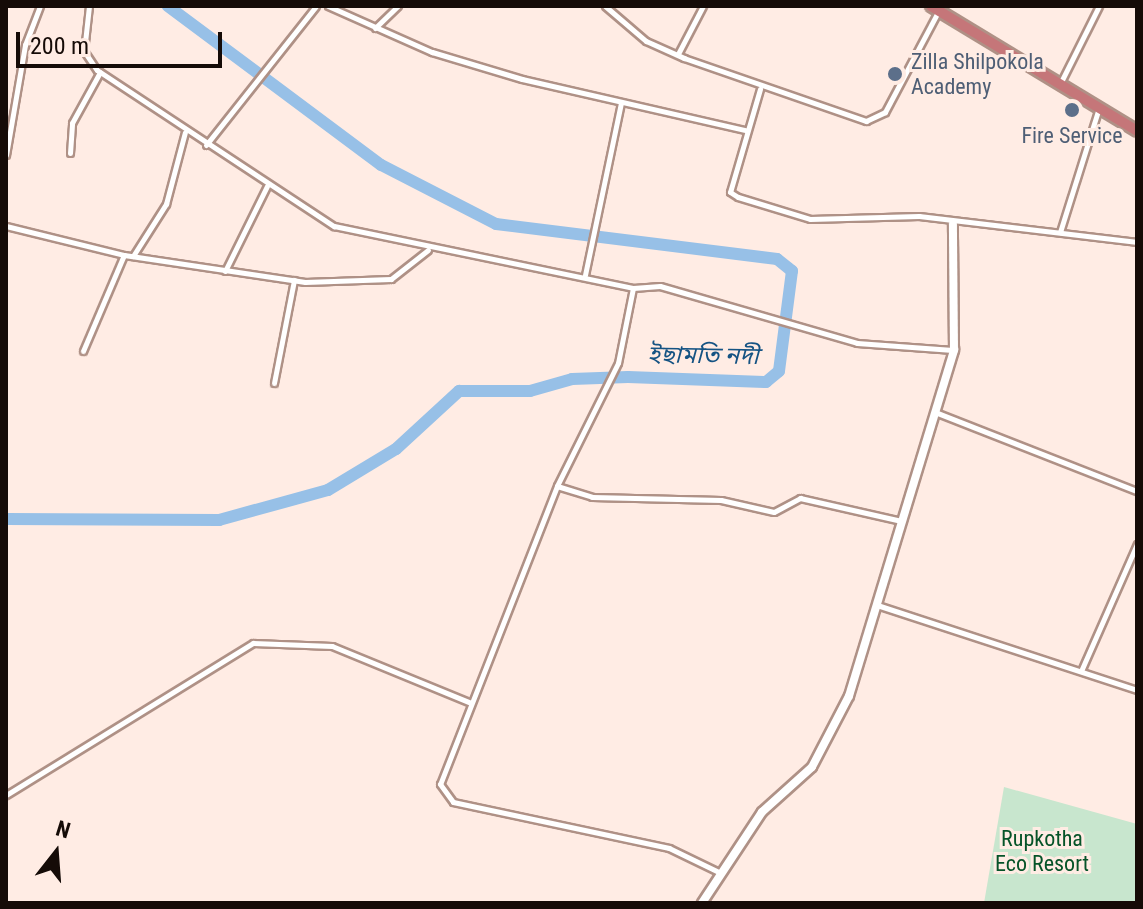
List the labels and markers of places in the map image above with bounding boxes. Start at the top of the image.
place label: Zilla Shilpokola Academy [911,48,1044,100]
marker: Zilla Shilpokola Academy [886,65,904,83]
marker: Fire Service [1063,101,1081,119]
place label: Fire Service [1021,123,1123,149]

